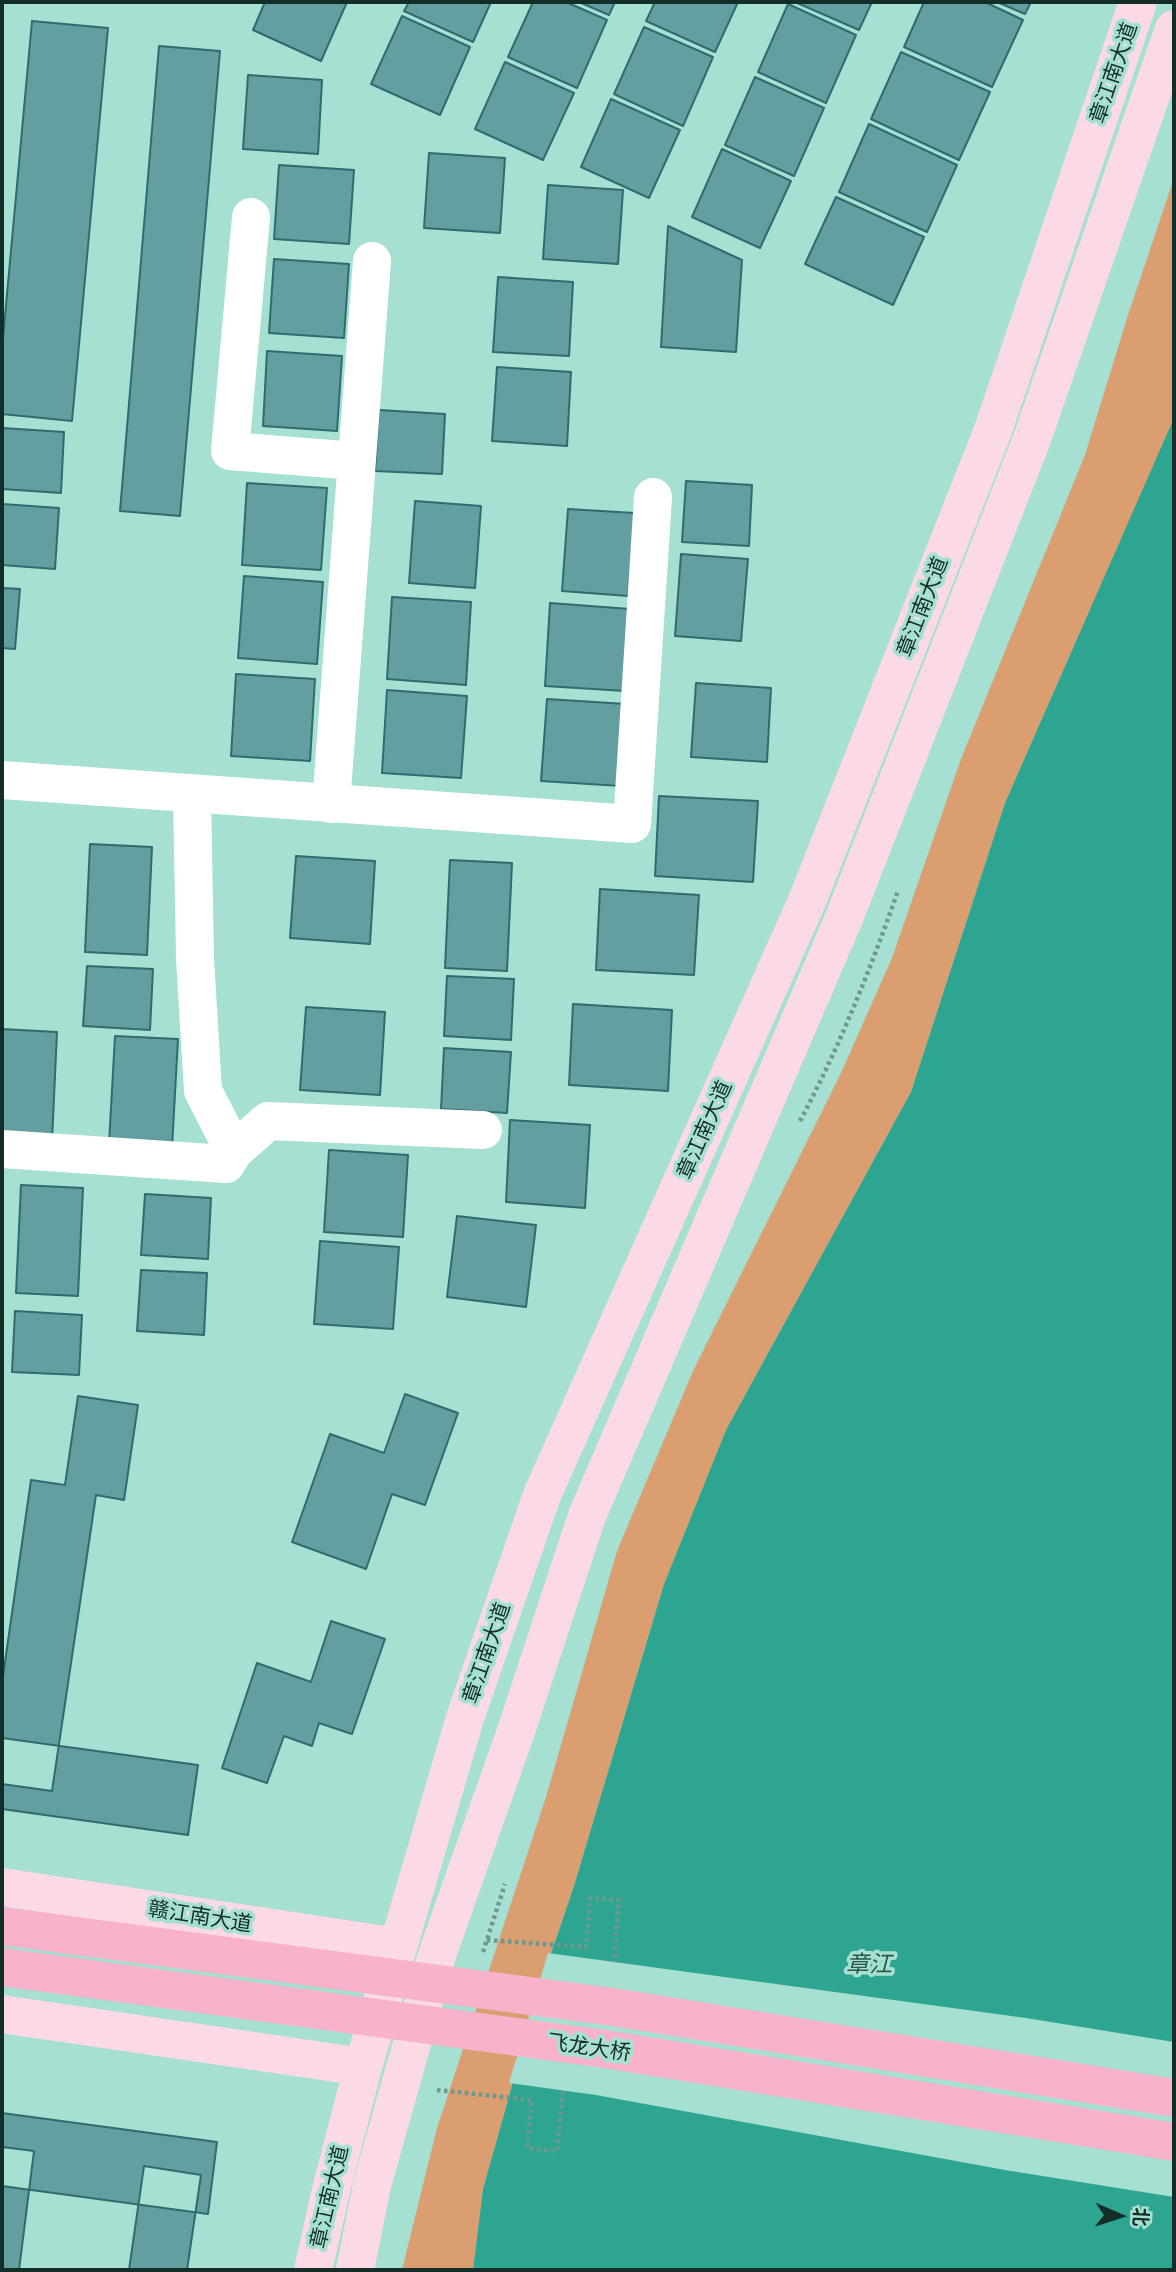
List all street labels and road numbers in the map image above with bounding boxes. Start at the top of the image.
street label: 章江南大道 [1085,19,1143,127]
street label: 章江南大道 [892,553,954,661]
street label: 章江南大道 [672,1077,738,1183]
street label: 章江南大道 [458,1599,516,1707]
street label: 赣江南大道 [146,1896,254,1938]
street label: 飞龙大桥 [546,2030,632,2066]
street label: 章江南大道 [306,2143,354,2251]

